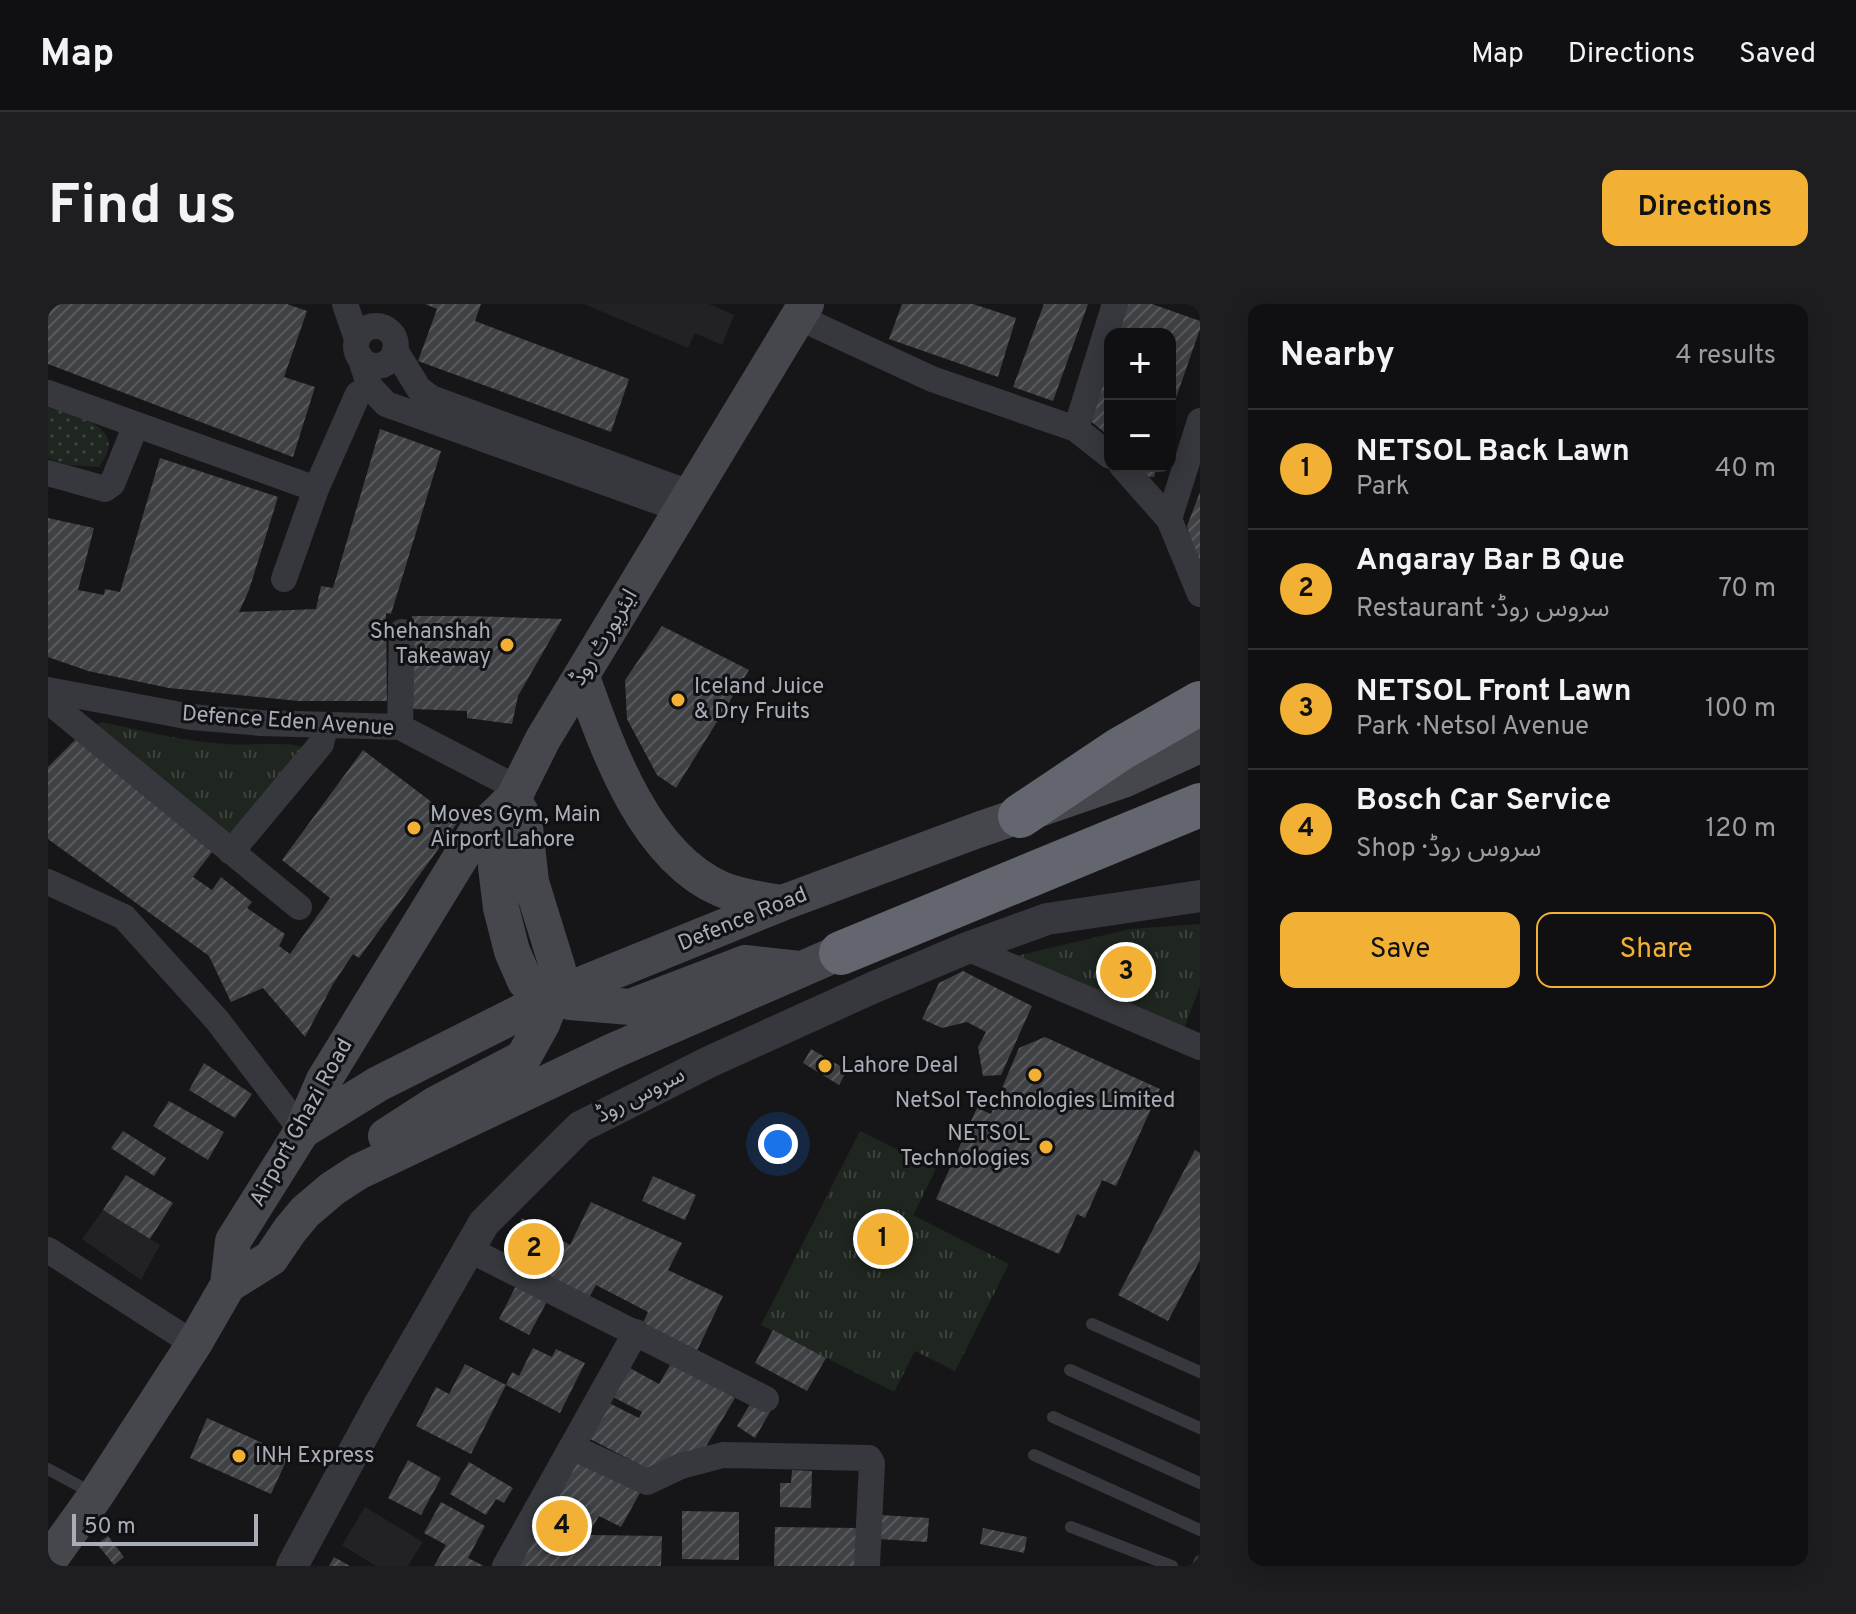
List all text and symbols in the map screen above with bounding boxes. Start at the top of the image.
text: Map [40,31,114,80]
text: Map [1471,37,1524,73]
text: Directions [1568,37,1695,73]
text: Saved [1739,37,1816,73]
button: Directions [1602,170,1808,246]
text: Find us [48,173,237,243]
map controls [1104,328,1176,472]
button: + [1104,328,1176,400]
text: Nearby [1280,335,1395,378]
text: 4 results [1675,340,1776,373]
button: − [1104,400,1176,472]
text: NETSOL Back Lawn [1356,434,1630,471]
text: 1 [1301,453,1311,486]
text: 40 m [1715,453,1776,486]
text: Park [1356,471,1410,504]
text: Angaray Bar B Que [1356,543,1625,580]
text: 2 [1298,573,1314,606]
text: 70 m [1718,573,1776,606]
street label: ایئرپورٹ روڈ [565,585,644,691]
text: Restaurant · سروس روڈ [1356,593,1610,626]
place label: Shehanshah Takeaway [370,619,491,671]
marker: Shehanshah Takeaway [498,636,516,654]
place label: Iceland Juice & Dry Fruits [694,674,824,726]
text: NETSOL Front Lawn [1356,674,1632,711]
marker: Iceland Juice & Dry Fruits [669,691,687,709]
text: 3 [1298,693,1314,726]
text: 100 m [1705,693,1776,726]
street label: Defence Eden Avenue [181,701,395,743]
text: Park · Netsol Avenue [1356,711,1589,744]
text: Bosch Car Service [1356,783,1611,820]
place label: Moves Gym, Main Airport Lahore [430,802,601,854]
text: 4 [1298,813,1314,846]
text: 120 m [1706,813,1776,846]
marker: Moves Gym, Main Airport Lahore [405,819,423,837]
text: Shop · سروس روڈ [1356,833,1541,866]
street label: Defence Road [675,882,811,958]
button: Save [1280,912,1520,988]
button: Share [1536,912,1776,988]
pin: 3 [1100,942,1152,1002]
street label: Airport Ghazi Road [245,1034,359,1212]
place label: Lahore Deal [841,1053,959,1080]
marker: Lahore Deal [816,1057,834,1075]
street label: سروس روڈ [592,1062,690,1130]
marker: NetSol Technologies Limited [1026,1066,1044,1084]
place label: NetSol Technologies Limited [895,1088,1175,1115]
place label: NETSOL Technologies [900,1121,1030,1173]
your location [758,1124,798,1164]
marker: NETSOL Technologies [1037,1138,1055,1156]
pin: 1 [857,1209,909,1269]
pin: 2 [508,1219,560,1279]
place label: INH Express [255,1443,374,1470]
marker: INH Express [230,1447,248,1465]
pin: 4 [536,1496,588,1556]
scale bar [72,1510,258,1546]
text: 50 m [84,1514,136,1541]

